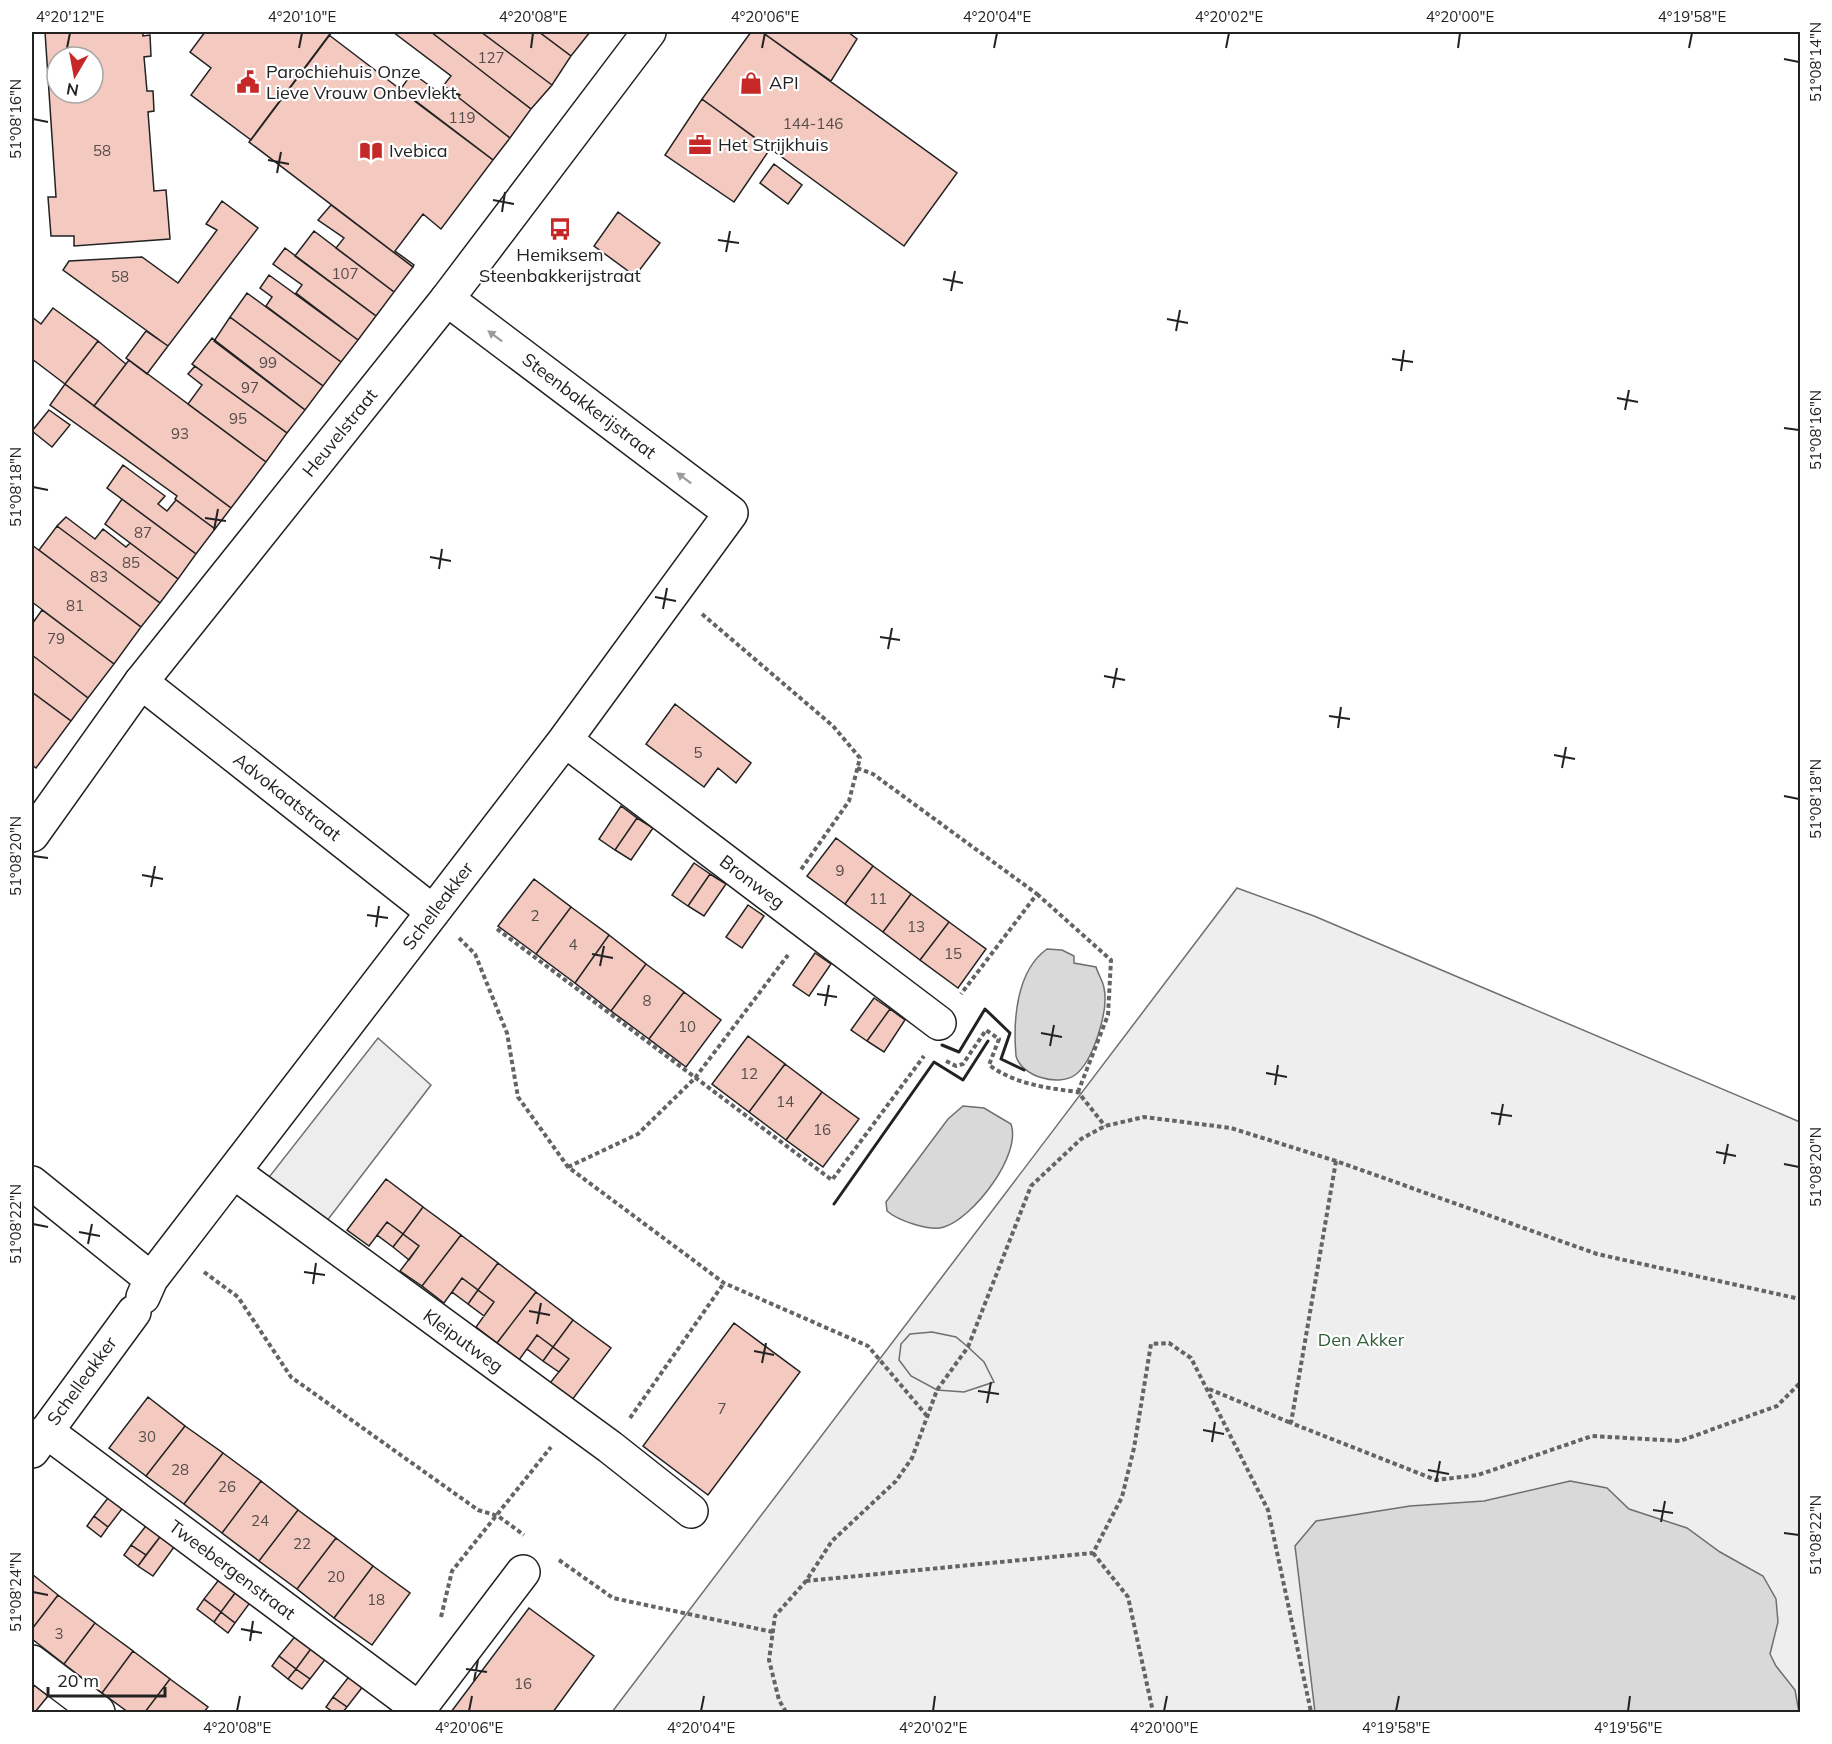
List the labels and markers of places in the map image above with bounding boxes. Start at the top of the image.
place label: Parochiehuis Onze Lieve Vrouw Onbevlekt [266,60,457,104]
public building icon: Parochiehuis Onze Lieve Vrouw Onbevlekt [235,69,261,95]
shop icon: API [738,70,764,96]
place label: API [769,71,799,94]
office icon: Het Strijkhuis [687,132,713,158]
place label: Het Strijkhuis [718,133,829,156]
library icon: Ivebica [358,138,384,164]
place label: Ivebica [389,139,448,162]
bus stop icon: Hemiksem Steenbakkerijstraat [547,216,573,242]
place label: Hemiksem Steenbakkerijstraat [479,243,641,287]

